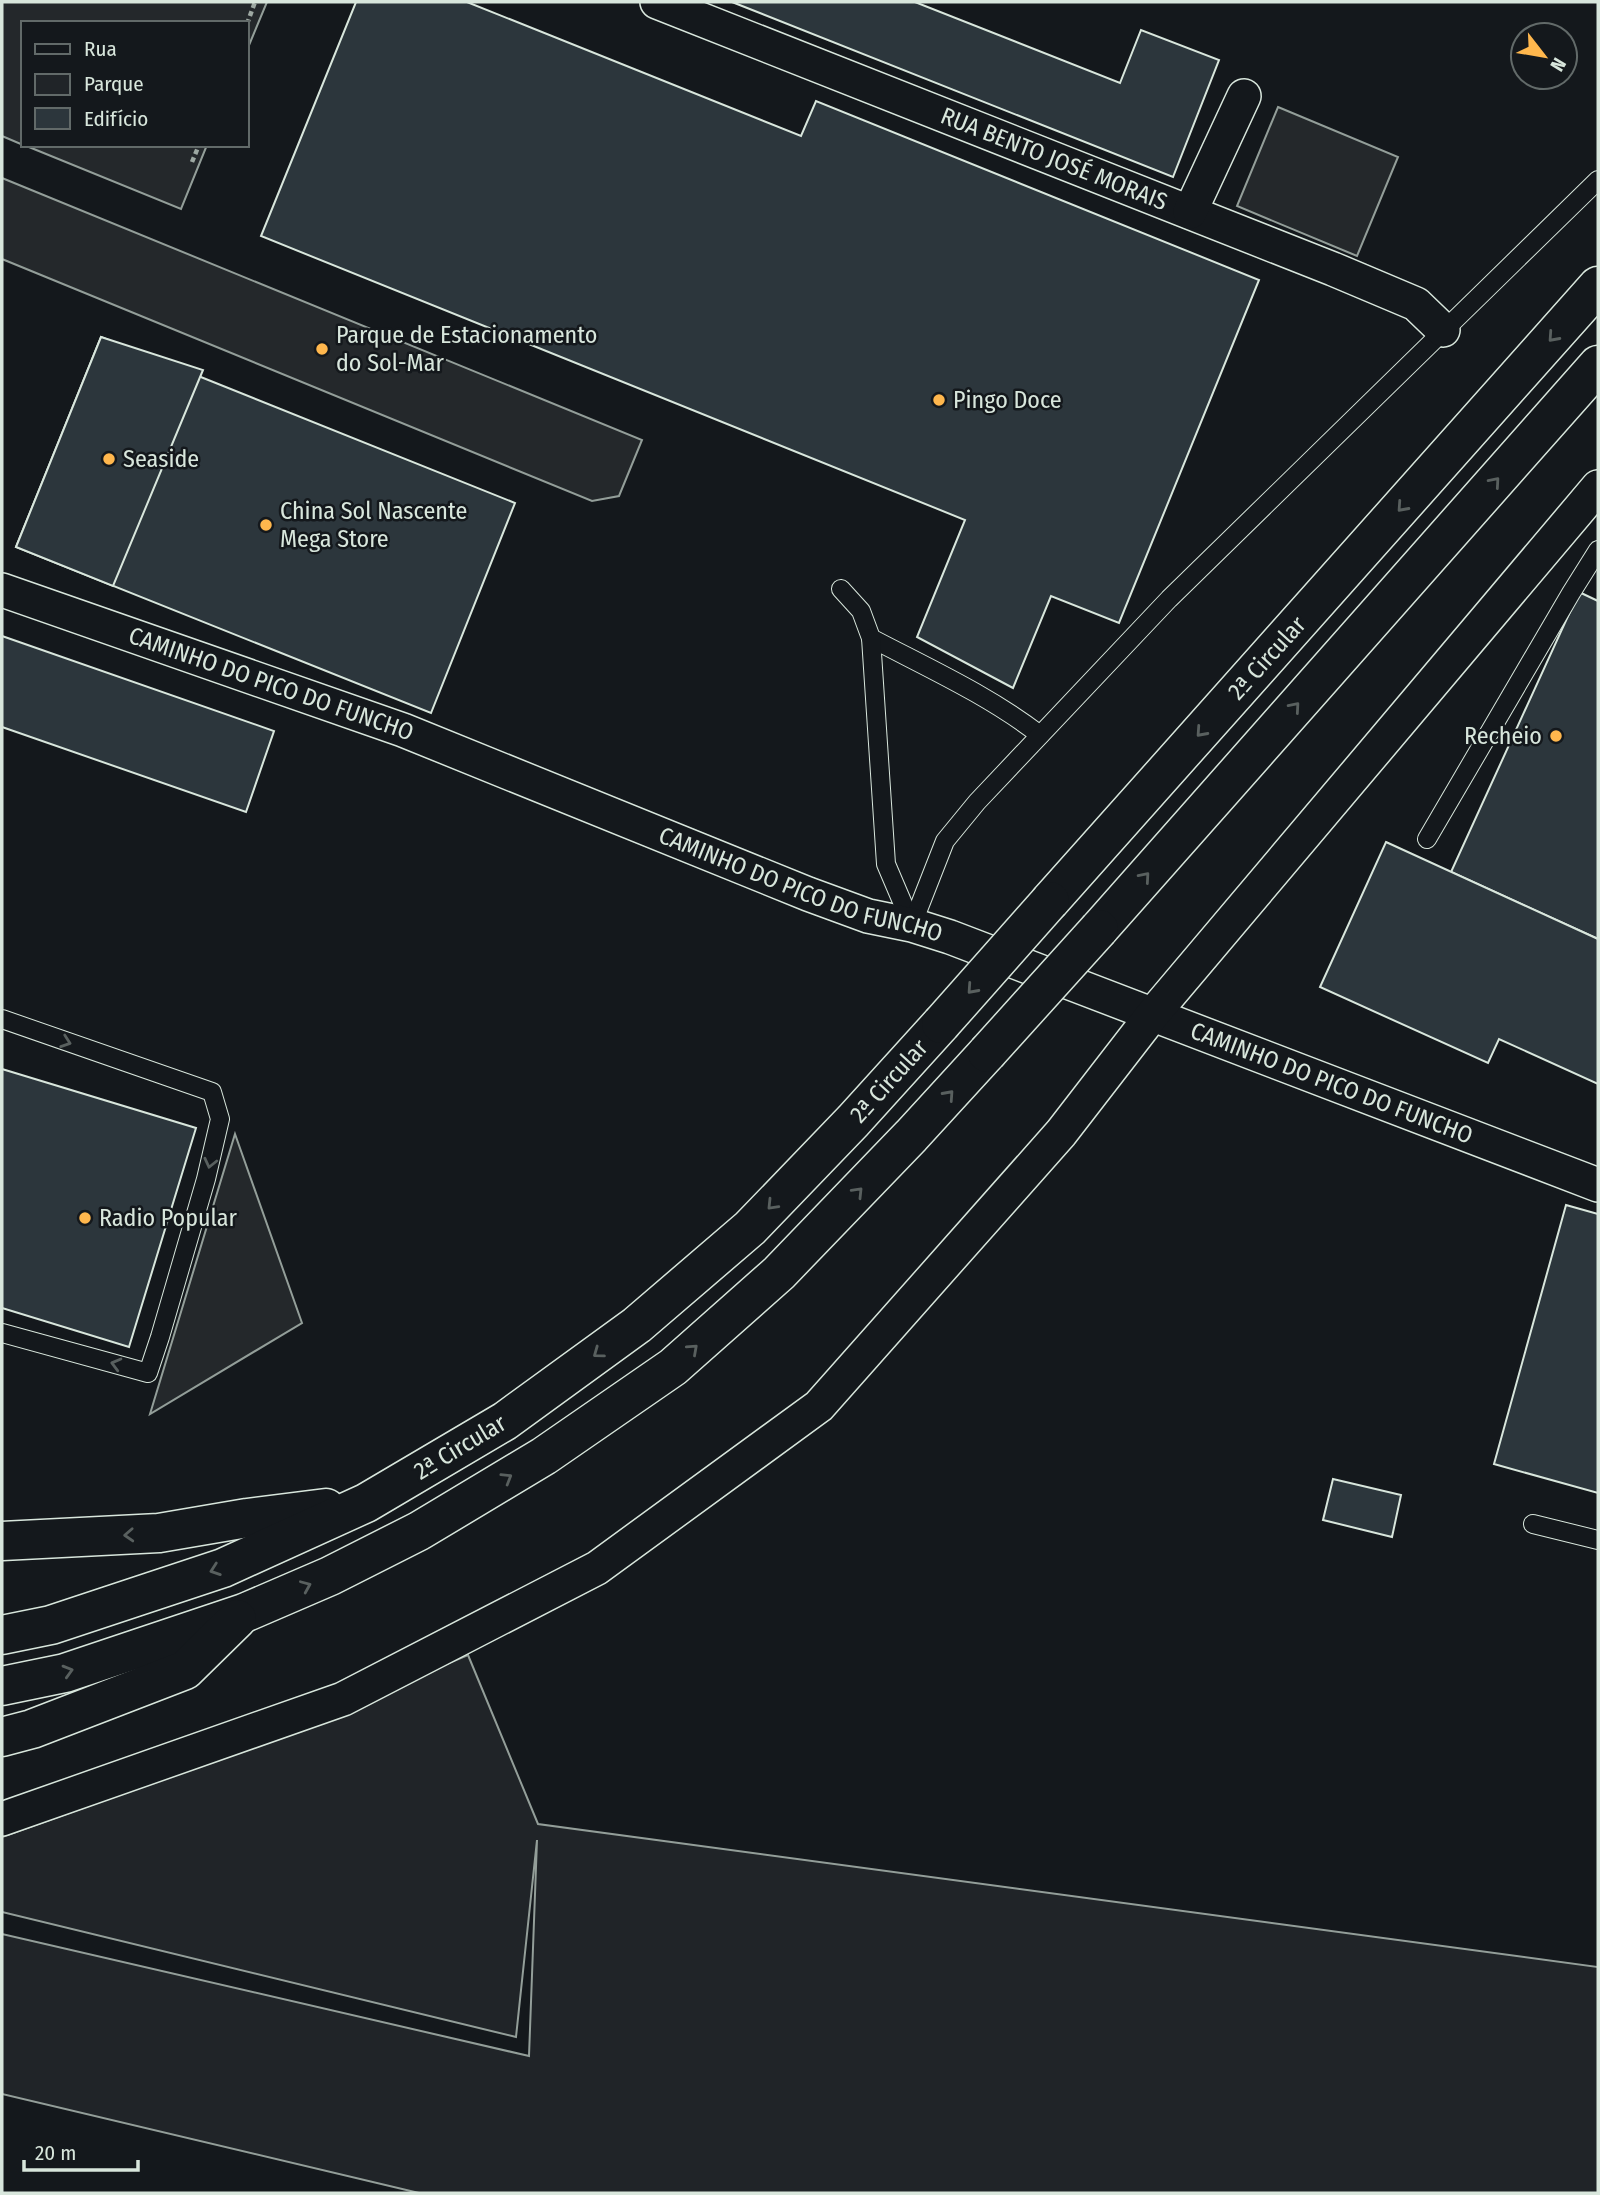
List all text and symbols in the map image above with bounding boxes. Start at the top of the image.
legend [21,21,248,147]
north arrow [1509,21,1579,91]
text: Rua [84,36,117,62]
text: N [1545,54,1571,75]
text: Parque [84,71,144,97]
street label: RUA BENTO JOSÉ MORAIS [937,102,1172,216]
text: Edifício [84,106,148,132]
place label: Parque de Estacionamento do Sol-Mar [336,321,597,377]
one-way arrow [1549,329,1561,342]
marker: Parque de Estacionamento do Sol-Mar [314,341,330,357]
place label: Pingo Doce [953,386,1062,414]
marker: Pingo Doce [931,392,947,408]
place label: Seaside [123,445,199,473]
marker: Seaside [101,451,117,467]
one-way arrow [1487,477,1499,490]
place label: China Sol Nascente Mega Store [280,497,467,553]
one-way arrow [1397,499,1410,512]
marker: China Sol Nascente Mega Store [258,517,274,533]
street label: 2ª Circular [1222,610,1312,705]
street label: CAMINHO DO PICO DO FUNCHO [125,621,418,747]
one-way arrow [1287,702,1300,715]
place label: Recheio [1464,722,1542,750]
one-way arrow [1197,724,1210,737]
marker: Recheio [1548,728,1564,744]
street label: CAMINHO DO PICO DO FUNCHO [655,821,946,948]
one-way arrow [1137,873,1149,886]
one-way arrow [968,981,980,994]
street label: CAMINHO DO PICO DO FUNCHO [1187,1016,1477,1150]
street label: 2ª Circular [844,1033,934,1128]
one-way arrow [60,1034,72,1048]
one-way arrow [941,1090,954,1103]
one-way arrow [203,1157,218,1169]
one-way arrow [849,1187,862,1200]
one-way arrow [767,1197,780,1210]
place label: Radio Popular [99,1204,238,1232]
marker: Radio Popular [77,1210,93,1226]
one-way arrow [594,1345,606,1357]
one-way arrow [685,1345,698,1357]
one-way arrow [110,1358,122,1373]
street label: 2ª Circular [409,1408,511,1485]
one-way arrow [499,1474,512,1487]
one-way arrow [123,1527,134,1542]
one-way arrow [209,1562,221,1576]
one-way arrow [299,1580,312,1594]
one-way arrow [62,1665,74,1680]
scale bar [24,2128,138,2172]
text: 20 m [35,2140,76,2166]

